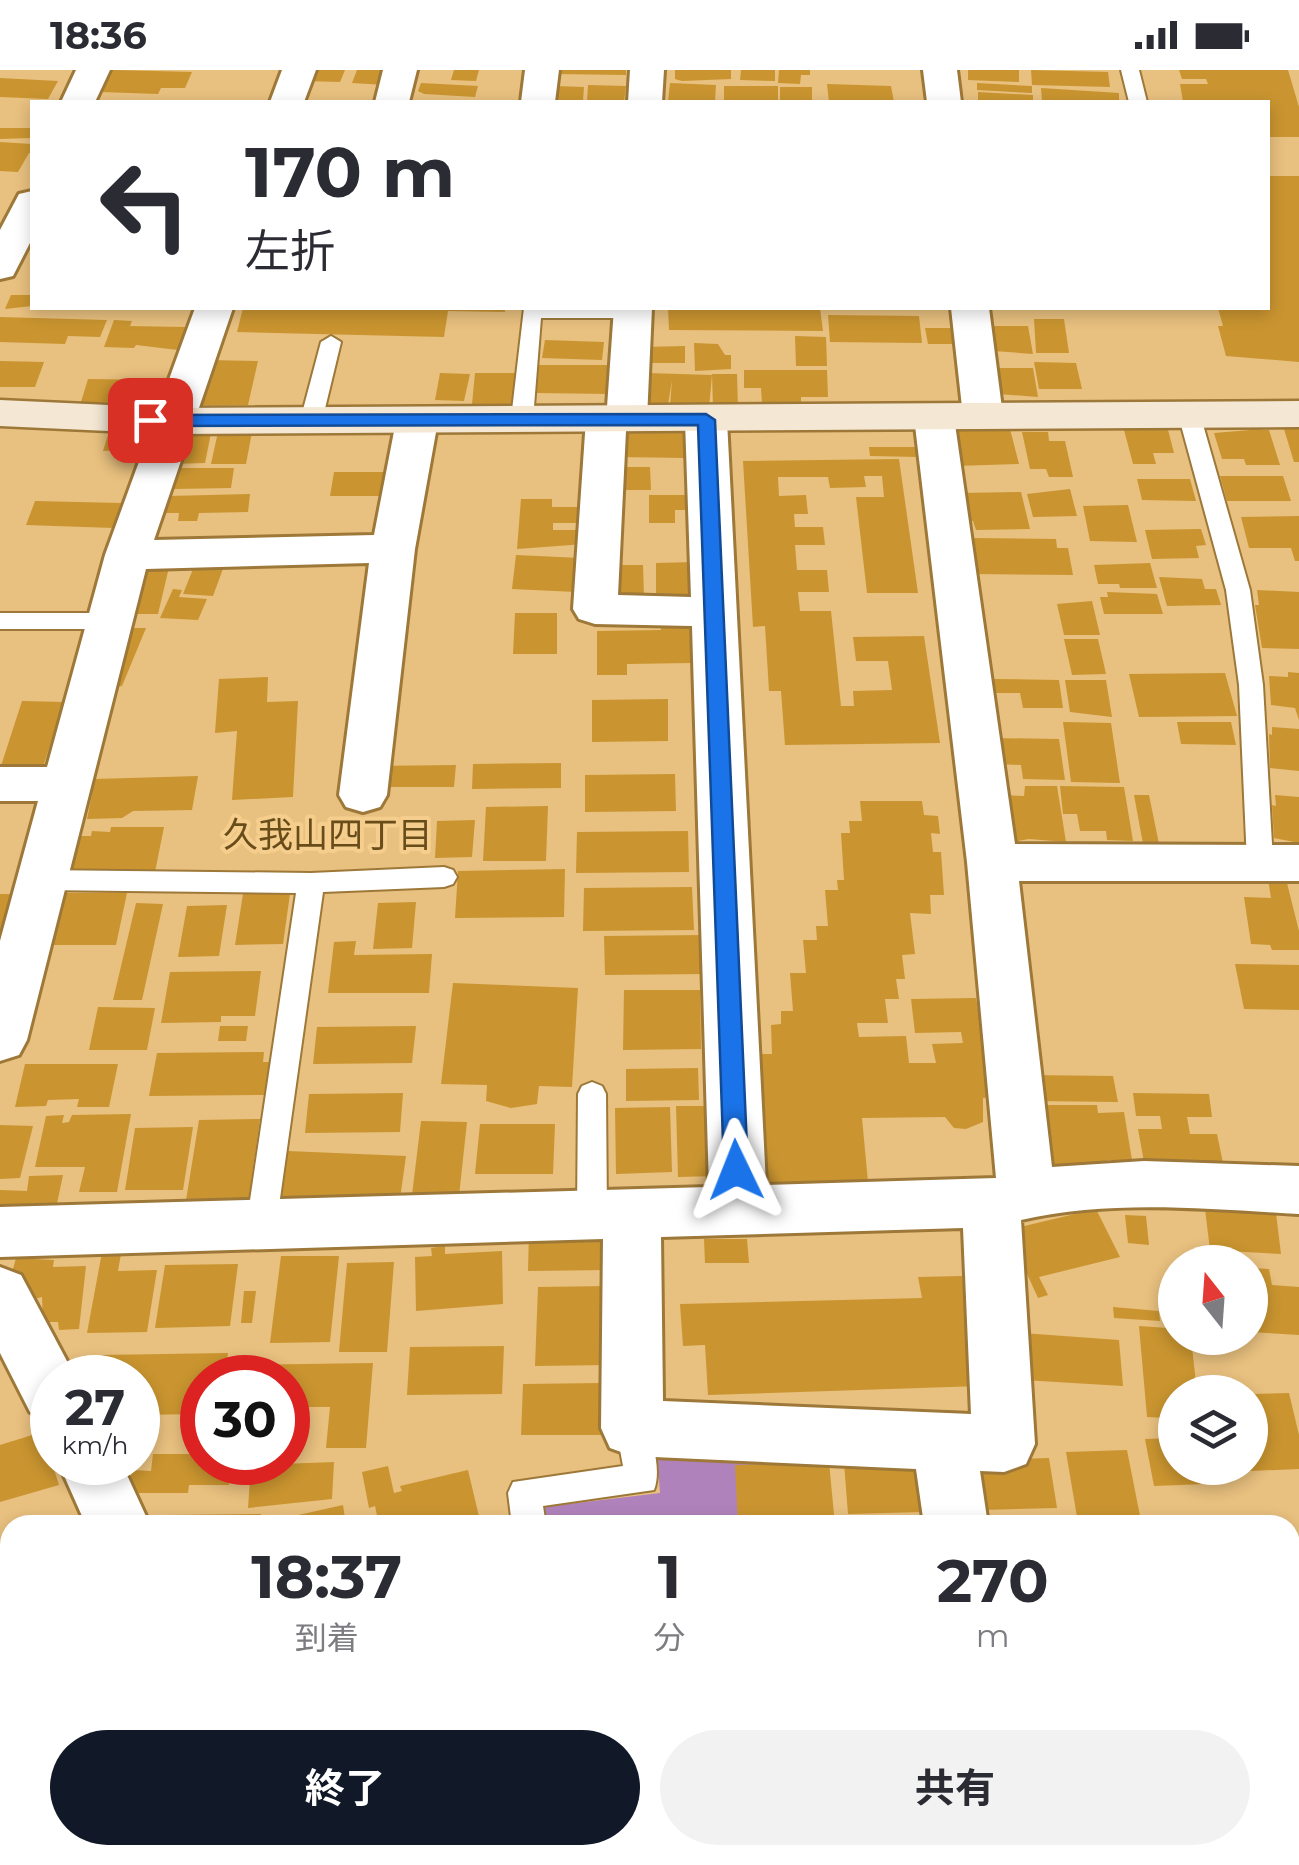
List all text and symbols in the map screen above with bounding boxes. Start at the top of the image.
text: 18:36 [50,12,147,59]
text: 170 m [245,129,455,215]
icon: left [80,140,210,270]
text: 左折 [245,223,335,278]
pin [108,378,193,463]
icon: arrive [123,393,178,448]
district label: 久我山四丁目 [223,813,433,856]
position arrow [684,1118,788,1222]
north arrow [1158,1245,1268,1355]
map controls [1158,1245,1268,1485]
speed limit sign: 30 [180,1355,310,1485]
button: layers [1158,1375,1268,1485]
text: 27 [65,1377,125,1438]
text: km/h [62,1430,128,1460]
text: 18:37 [251,1540,402,1613]
text: 1 [658,1540,681,1613]
text: 270 [937,1544,1049,1617]
text: m [976,1616,1010,1655]
text: 到着 [295,1618,359,1657]
text: 分 [653,1618,685,1657]
button: 終了 [50,1730,640,1845]
button: 共有 [660,1730,1250,1845]

